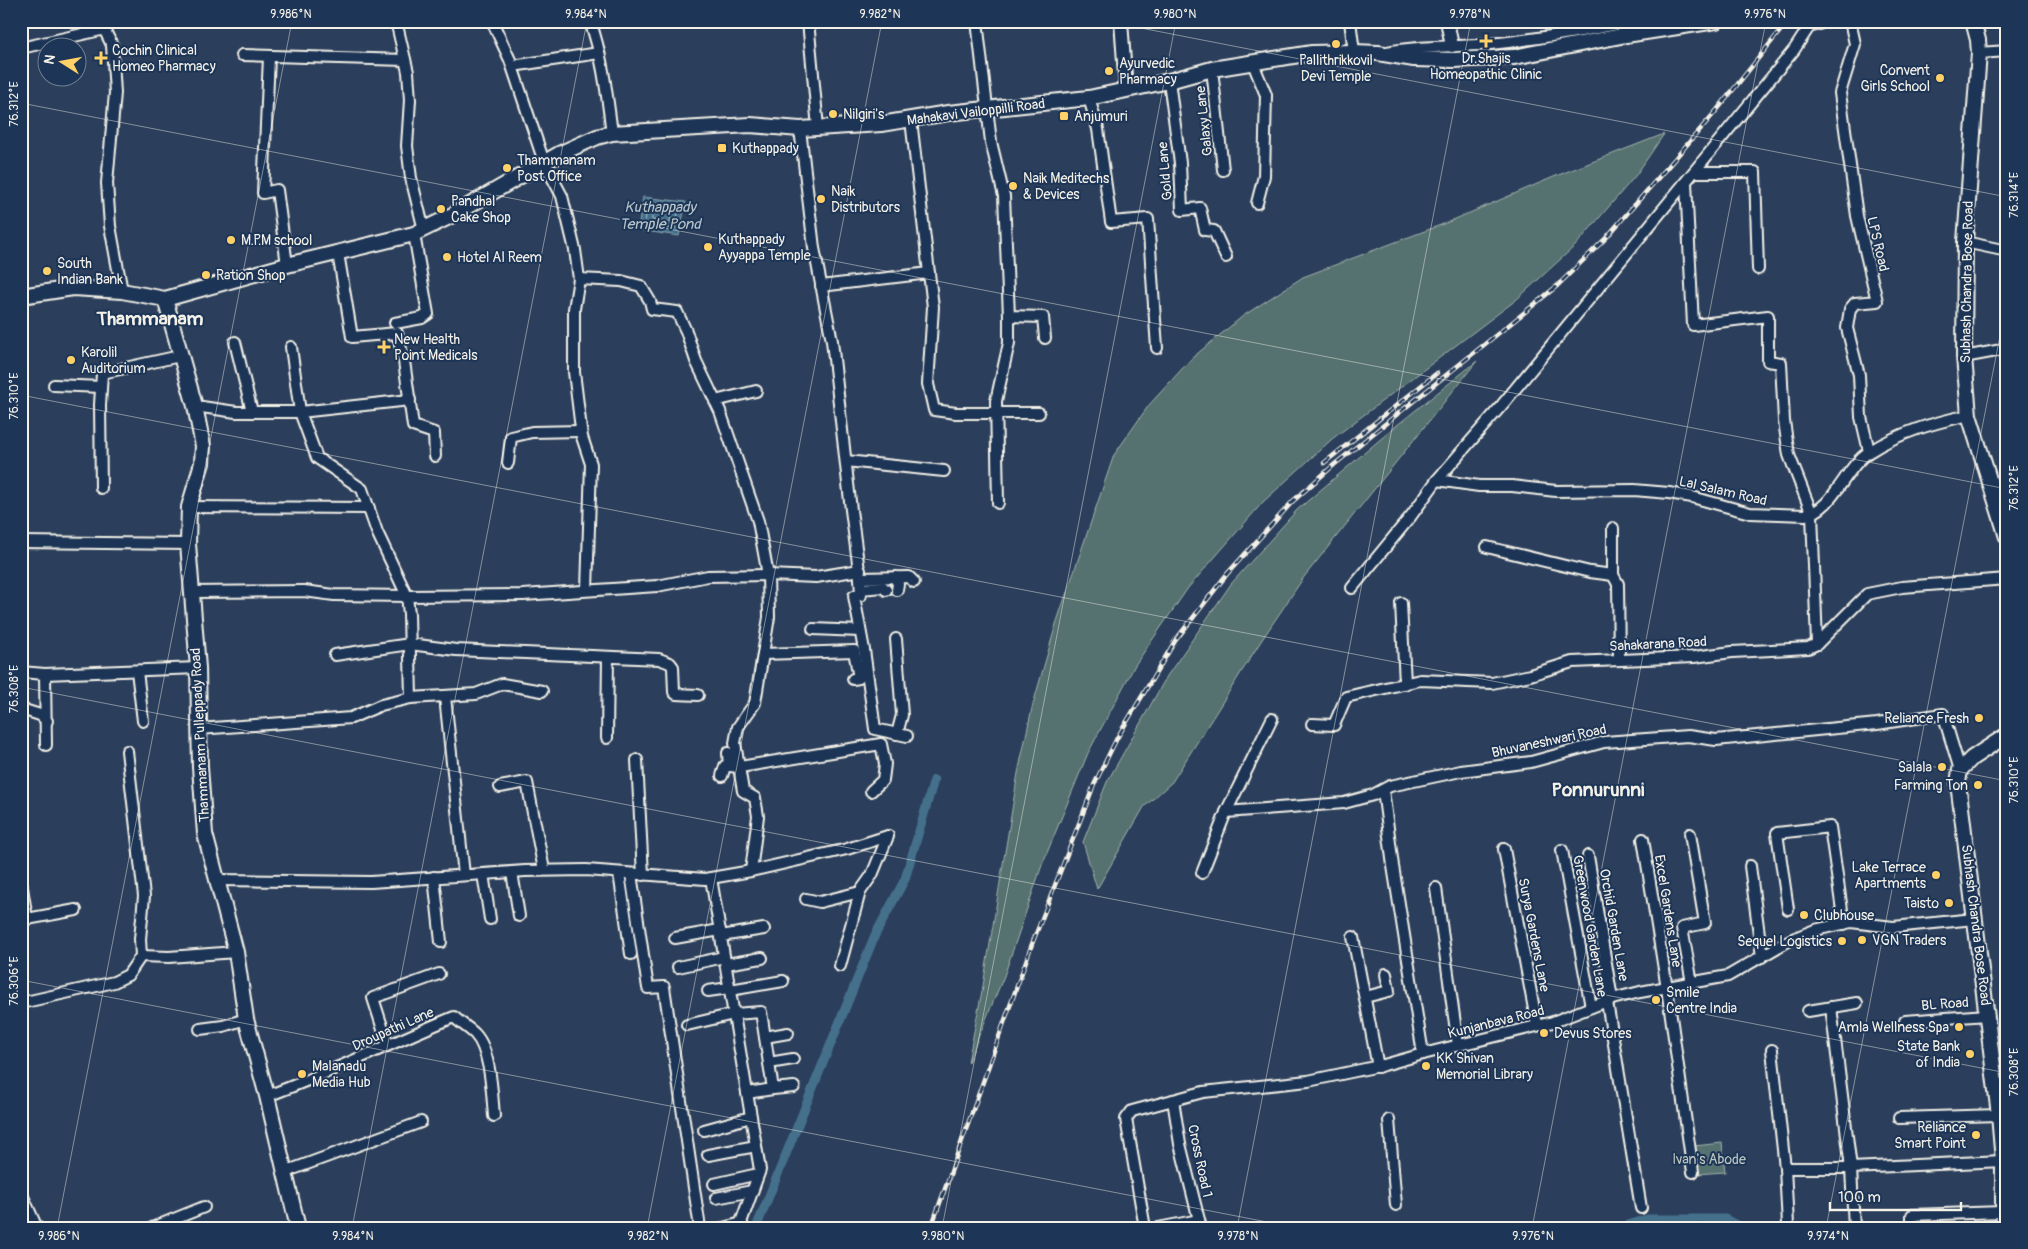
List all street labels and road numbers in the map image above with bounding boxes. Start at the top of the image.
street label: Galaxy Lane [1192,85,1216,157]
street label: Mahakavi Vailoppilli Road [906,95,1046,129]
street label: Gold Lane [1154,141,1176,201]
street label: Subhash Chandra Bose Road [1957,201,1977,363]
street label: LPS Road [1863,215,1893,273]
street label: Lal Salam Road [1677,473,1769,509]
street label: Sahakarana Road [1609,633,1707,655]
street label: Thammanam Pulleppady Road [187,647,213,823]
street label: Bhuvaneshwari Road [1490,720,1608,761]
street label: Subhash Chandra Bose Road [1958,843,1994,1007]
street label: Excel Gardens Lane [1651,853,1685,969]
street label: Greenwood Garden Lane [1569,854,1611,998]
street label: Orchid Garden Lane [1596,867,1632,983]
street label: Surya Gardens Lane [1515,877,1553,993]
street label: BL Road [1921,994,1970,1014]
street label: Kunjanbava Road [1446,1002,1546,1042]
street label: Droupathi Lane [350,1003,436,1055]
street label: Cross Road 1 [1184,1123,1216,1199]

